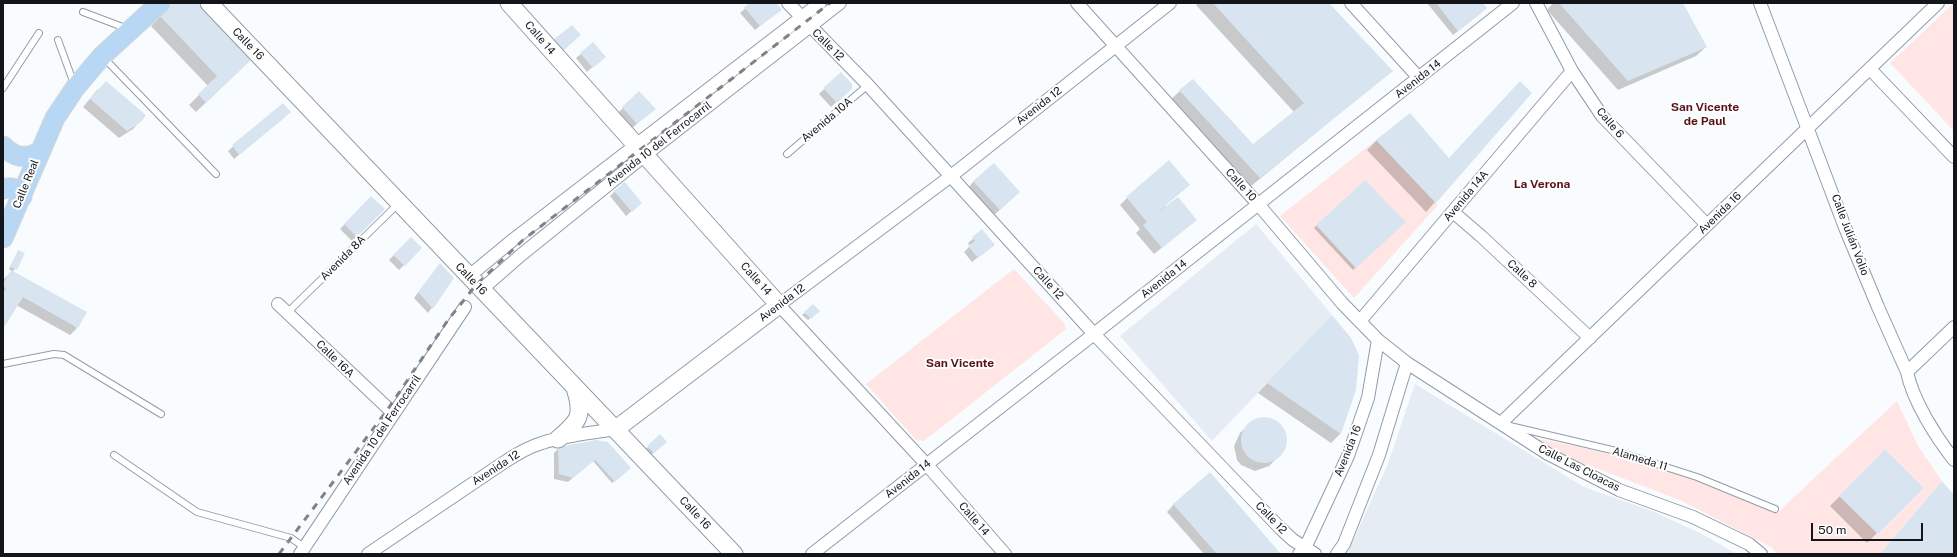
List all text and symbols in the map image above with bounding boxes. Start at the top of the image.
street label: Calle 14 [522,19,558,57]
street label: Calle 16 [229,25,267,63]
street label: Calle 12 [809,26,847,64]
street label: Avenida 14 [1392,57,1444,101]
street label: Avenida 12 [1014,84,1064,128]
street label: Avenida 10A [799,95,855,145]
street label: Avenida 10 del Ferrocarril [604,99,714,189]
district label: San Vicente de Paul [1671,100,1739,128]
street label: Calle 6 [1594,105,1626,141]
street label: Calle Real [10,158,42,210]
street label: Calle 10 [1223,166,1259,204]
street label: Avenida 14A [1441,168,1491,224]
district label: La Verona [1514,177,1570,191]
street label: Avenida 16 [1696,189,1744,237]
street label: Calle Julián Volio [1828,193,1872,277]
street label: Avenida 8A [318,233,368,283]
street label: Avenida 14 [1138,257,1190,301]
street label: Calle 8 [1504,257,1540,291]
street label: Calle 16 [452,260,490,298]
street label: Calle 14 [738,260,774,298]
street label: Calle 12 [1030,264,1066,302]
street label: Avenida 12 [756,281,808,325]
street label: Calle 16A [313,338,357,380]
district label: San Vicente [926,356,994,370]
street label: Avenida 10 del Ferrocarril [340,372,424,488]
street label: Avenida 16 [1332,423,1364,479]
street label: Calle Las Cloacas [1536,442,1622,494]
street label: Alameda 11 [1611,444,1669,474]
street label: Avenida 12 [470,448,522,488]
street label: Avenida 14 [882,457,934,501]
street label: Calle 16 [677,494,713,532]
street label: Calle 12 [1252,499,1290,537]
street label: Calle 14 [956,500,992,538]
scale bar [1813,515,1925,541]
text: 50 m [1818,523,1846,537]

